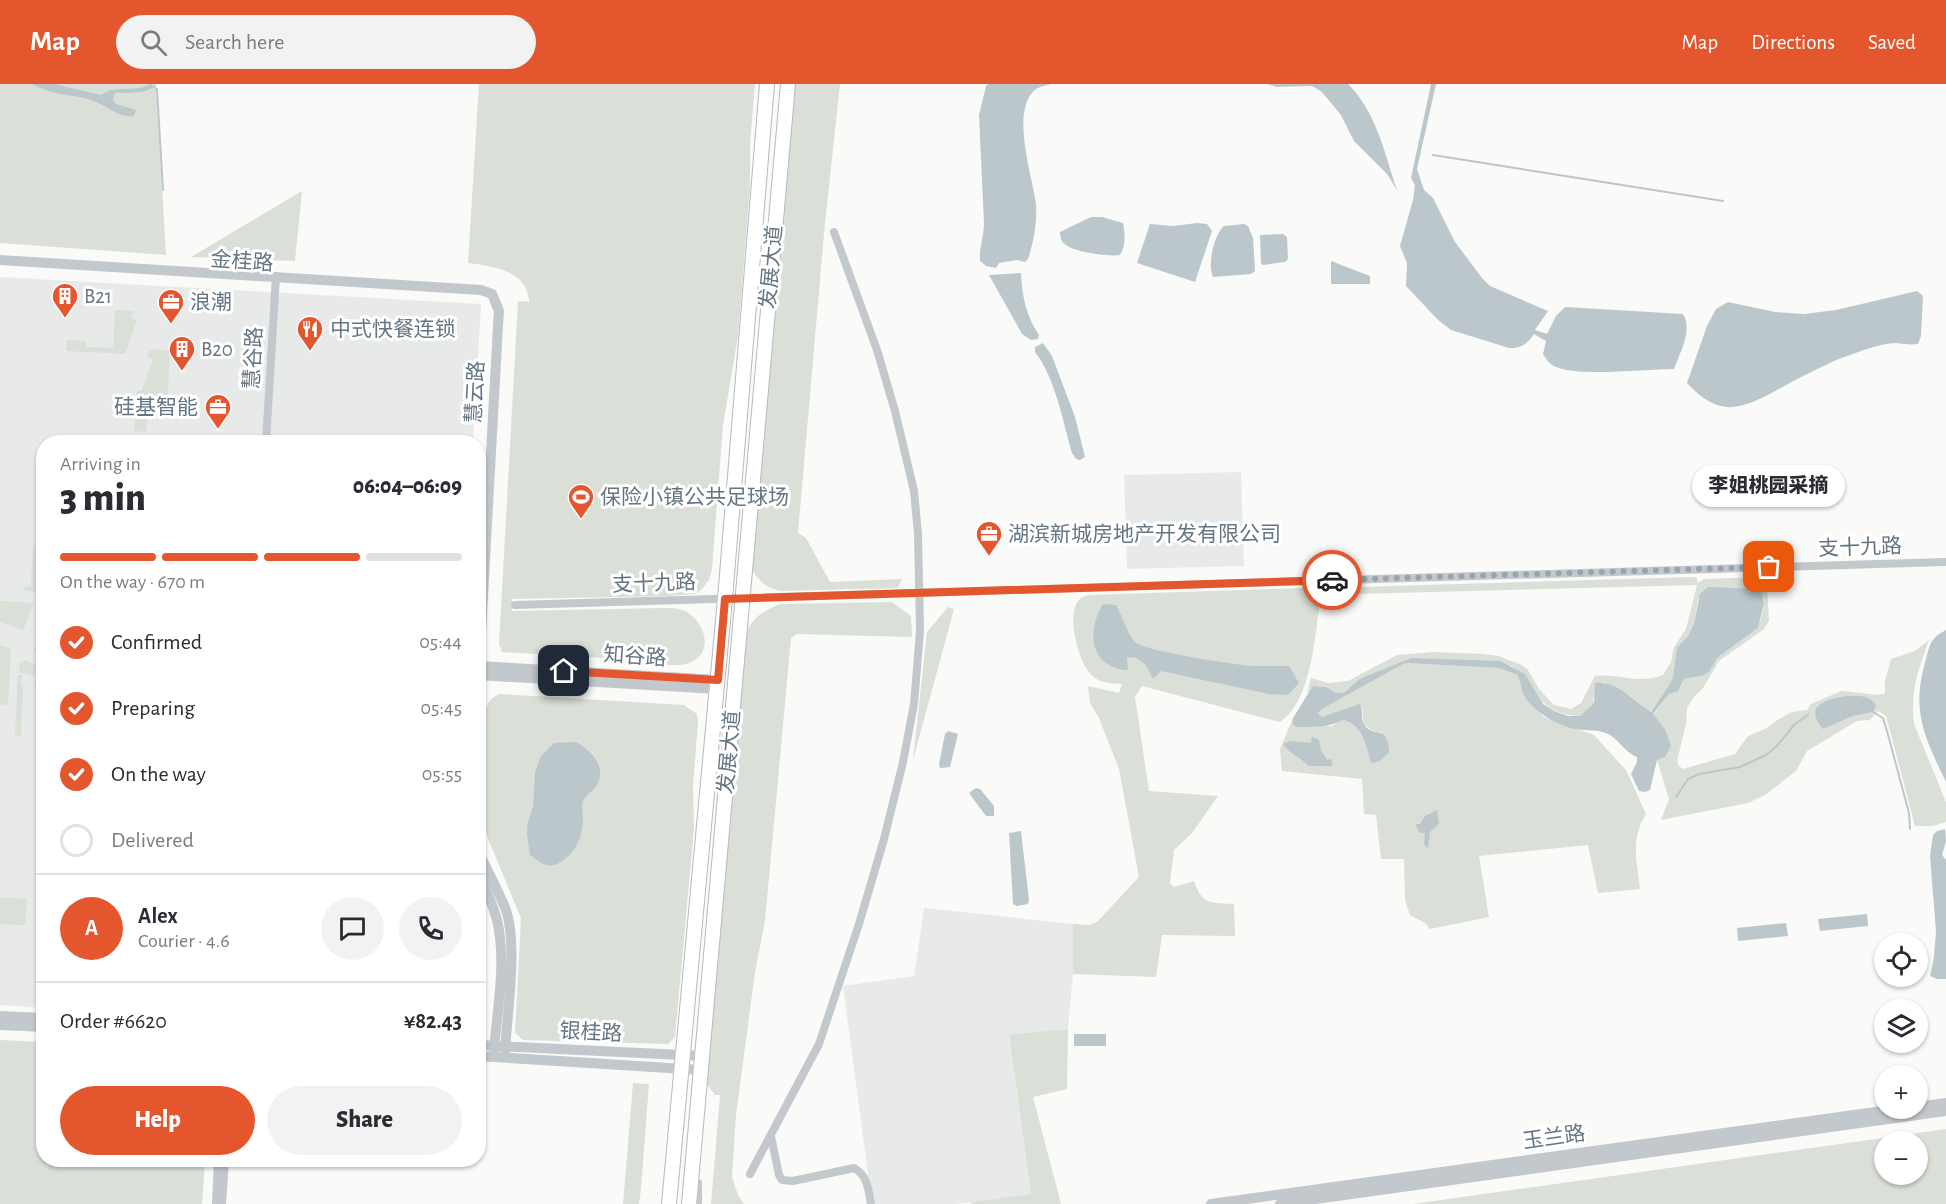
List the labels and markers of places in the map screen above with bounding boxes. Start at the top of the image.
building icon: B21 [50,281,80,319]
place label: B21 [84,286,112,307]
office icon: 浪潮 [156,287,186,325]
place label: 浪潮 [190,291,232,313]
restaurant icon: 中式快餐连锁 [295,314,325,352]
place label: 中式快餐连锁 [330,318,456,340]
building icon: B20 [167,334,197,372]
place label: B20 [201,339,233,360]
office icon: 硅基智能 [203,392,233,430]
place label: 硅基智能 [114,396,198,418]
callout: 李姐桃园采摘 [1692,465,1846,507]
sports icon: 保险小镇公共足球场 [566,482,596,520]
place label: 保险小镇公共足球场 [600,486,789,508]
office icon: 湖滨新城房地产开发有限公司 [974,519,1004,557]
place label: 湖滨新城房地产开发有限公司 [1008,523,1281,545]
pin [1743,541,1794,592]
pin [538,645,589,696]

